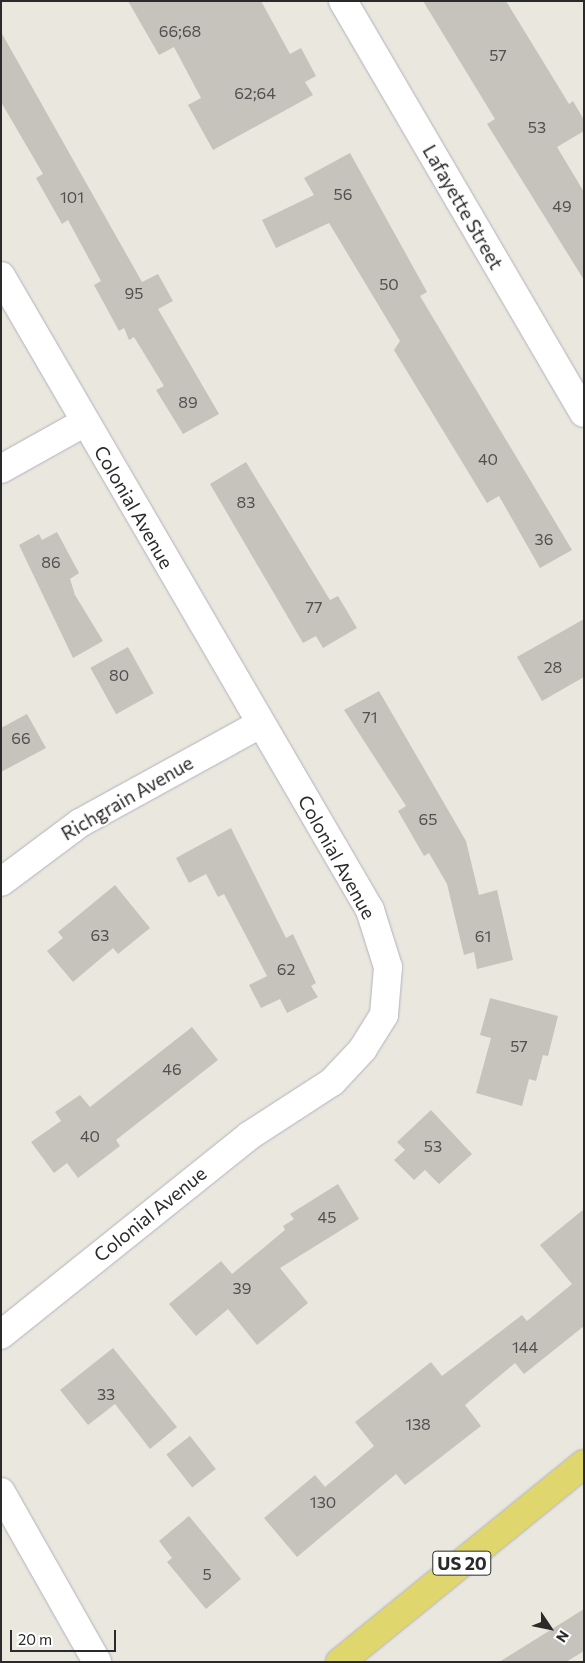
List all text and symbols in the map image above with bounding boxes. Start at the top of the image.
house number: 66;68 [159,21,201,41]
house number: 57 [489,45,507,65]
house number: 62;64 [234,83,276,103]
house number: 53 [528,117,546,137]
street label: Lafayette Street [418,141,508,273]
house number: 56 [334,184,352,204]
house number: 101 [60,187,84,207]
house number: 49 [552,196,572,216]
house number: 50 [379,274,399,294]
house number: 95 [125,283,143,303]
house number: 89 [178,392,198,412]
street label: Colonial Avenue [90,442,178,572]
house number: 40 [478,449,498,469]
house number: 83 [237,492,255,512]
house number: 36 [535,529,553,549]
house number: 86 [41,552,61,572]
house number: 77 [306,597,322,617]
house number: 28 [544,657,562,677]
house number: 80 [109,665,129,685]
house number: 71 [362,707,378,727]
house number: 66 [11,728,31,748]
street label: Richgrain Avenue [57,751,197,845]
street label: Colonial Avenue [294,791,380,923]
house number: 65 [419,809,437,829]
house number: 63 [91,925,109,945]
house number: 61 [475,926,491,946]
house number: 62 [277,959,295,979]
house number: 57 [510,1036,528,1056]
house number: 46 [162,1059,182,1079]
house number: 40 [80,1126,100,1146]
house number: 53 [424,1136,442,1156]
street label: Colonial Avenue [89,1162,211,1266]
house number: 45 [318,1207,336,1227]
house number: 39 [233,1278,251,1298]
house number: 144 [512,1337,538,1357]
house number: 33 [97,1384,115,1404]
house number: 138 [405,1414,431,1434]
house number: 130 [310,1492,336,1512]
road number: US 20 [432,1548,492,1579]
house number: 5 [202,1564,212,1584]
north arrow [525,1603,575,1653]
scale bar [12,1620,119,1652]
text: N [553,1628,573,1646]
text: 20 m [18,1630,52,1648]

